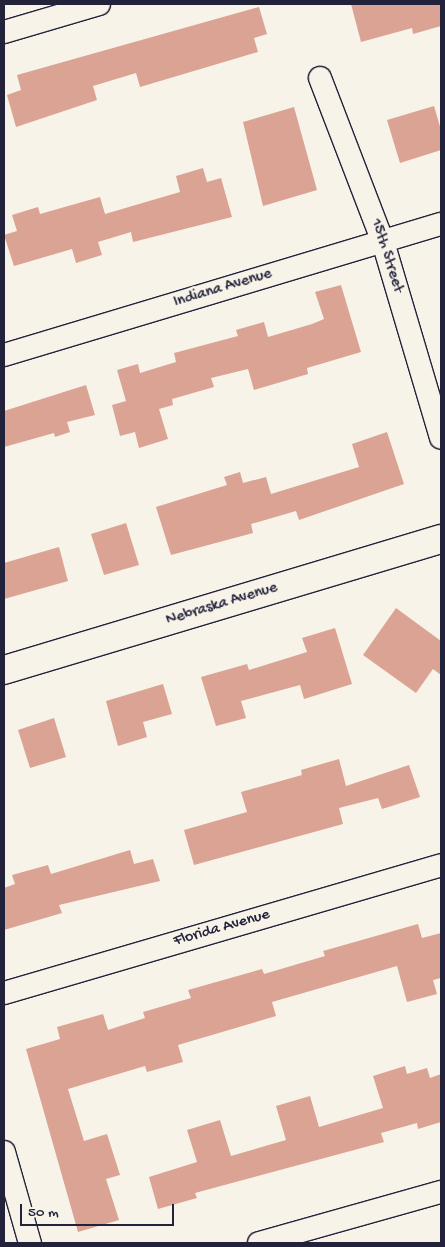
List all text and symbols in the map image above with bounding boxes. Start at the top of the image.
street label: 15th Street [365,217,407,295]
street label: Indiana Avenue [172,265,274,313]
street label: Nebraska Avenue [164,579,280,631]
street label: Florida Avenue [172,906,272,952]
scale bar [22,1194,176,1226]
text: 50 m [28,1204,59,1222]

